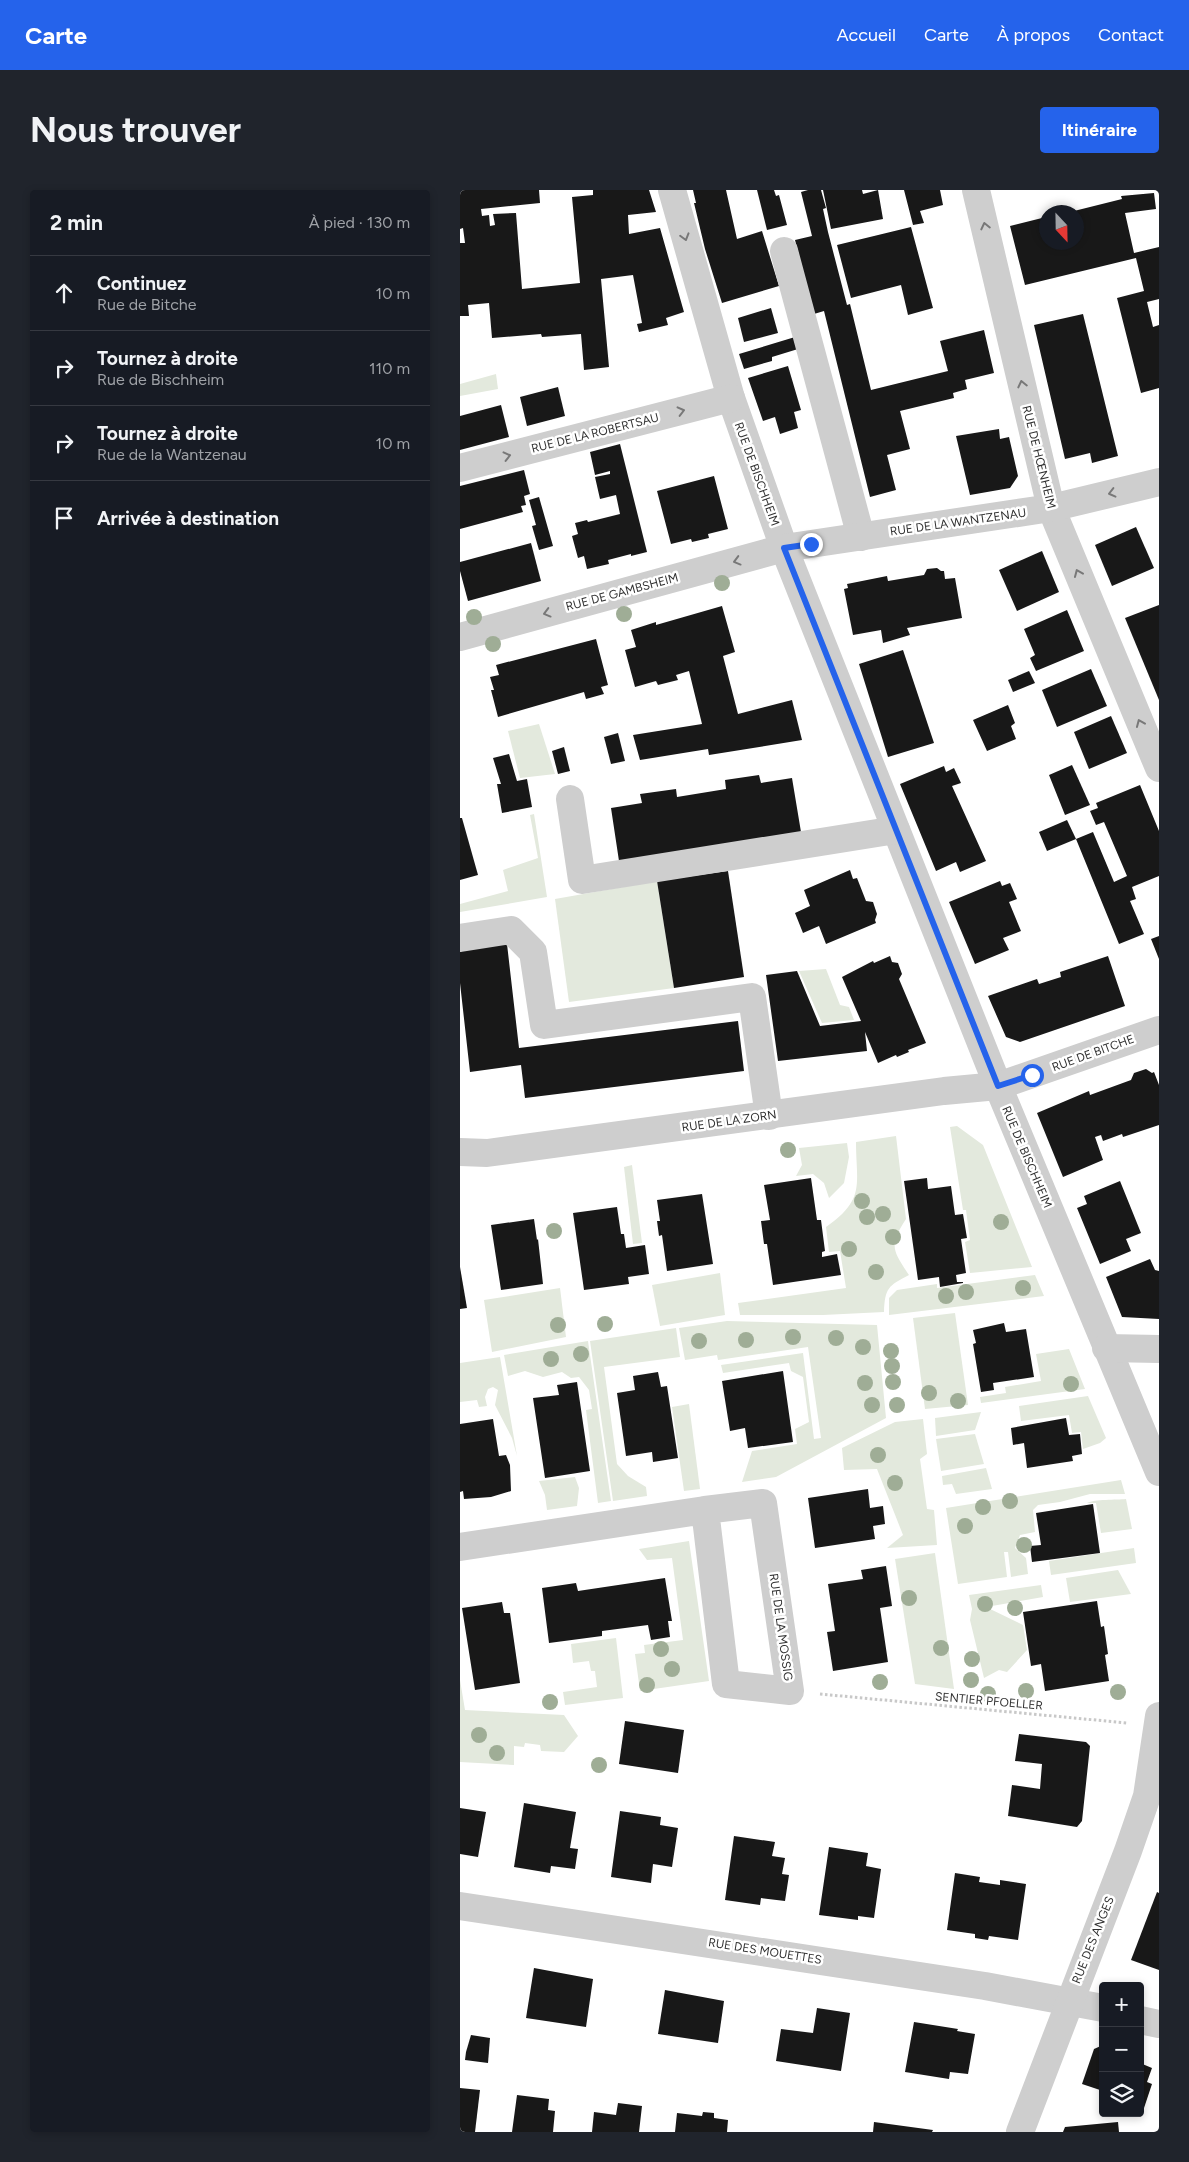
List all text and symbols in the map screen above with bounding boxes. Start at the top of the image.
text: Carte [25,21,87,50]
text: Accueil [836,24,896,46]
text: Carte [924,24,969,46]
text: À propos [997,24,1070,46]
text: Contact [1098,24,1164,46]
button: Itinéraire [1040,107,1159,153]
text: Nous trouver [30,109,241,151]
north arrow [1039,205,1084,250]
text: 2 min [50,210,103,235]
text: À pied · 130 m [309,213,410,232]
one-way arrow [980,222,991,231]
one-way arrow [680,232,690,241]
text: Continuez [97,272,186,295]
icon: ahead [50,279,78,307]
text: 10 m [376,284,410,303]
text: Rue de Bitche [97,295,197,314]
text: Tournez à droite [97,347,238,370]
icon: right [50,354,78,382]
text: 110 m [369,359,410,378]
text: Rue de Bischheim [97,370,224,389]
one-way arrow [1017,380,1028,389]
street label: RUE DE HŒNHEIM [1019,404,1059,510]
one-way arrow [677,406,686,417]
street label: RUE DE LA ROBERTSAU [530,410,660,456]
street label: RUE DE BISCHHEIM [732,420,782,528]
text: Tournez à droite [97,422,238,445]
icon: right [50,429,78,457]
text: 10 m [376,434,410,453]
text: Rue de la Wantzenau [97,445,247,464]
one-way arrow [503,451,512,462]
one-way arrow [1107,487,1116,498]
icon: arrive [50,504,78,532]
street label: RUE DE LA WANTZENAU [889,505,1027,539]
text: Arrivée à destination [97,507,279,530]
route end [800,533,823,556]
one-way arrow [733,555,742,566]
one-way arrow [1073,569,1084,578]
street label: RUE DE GAMBSHEIM [564,570,680,614]
one-way arrow [542,607,551,618]
one-way arrow [1136,719,1147,728]
street label: RUE DE BITCHE [1050,1032,1136,1074]
route start [1021,1064,1044,1087]
street label: RUE DE BISCHHEIM [999,1104,1055,1210]
street label: RUE DE LA ZORN [681,1107,777,1135]
street label: RUE DE LA MOSSIG [767,1572,795,1682]
street label: SENTIER PFOELLER [934,1689,1044,1713]
street label: RUE DES ANGES [1069,1894,1117,1986]
street label: RUE DES MOUETTES [707,1935,823,1967]
map controls [1099,1982,1144,2117]
button: + [1099,1982,1144,2027]
button: − [1099,2027,1144,2072]
button: layers [1099,2072,1144,2117]

